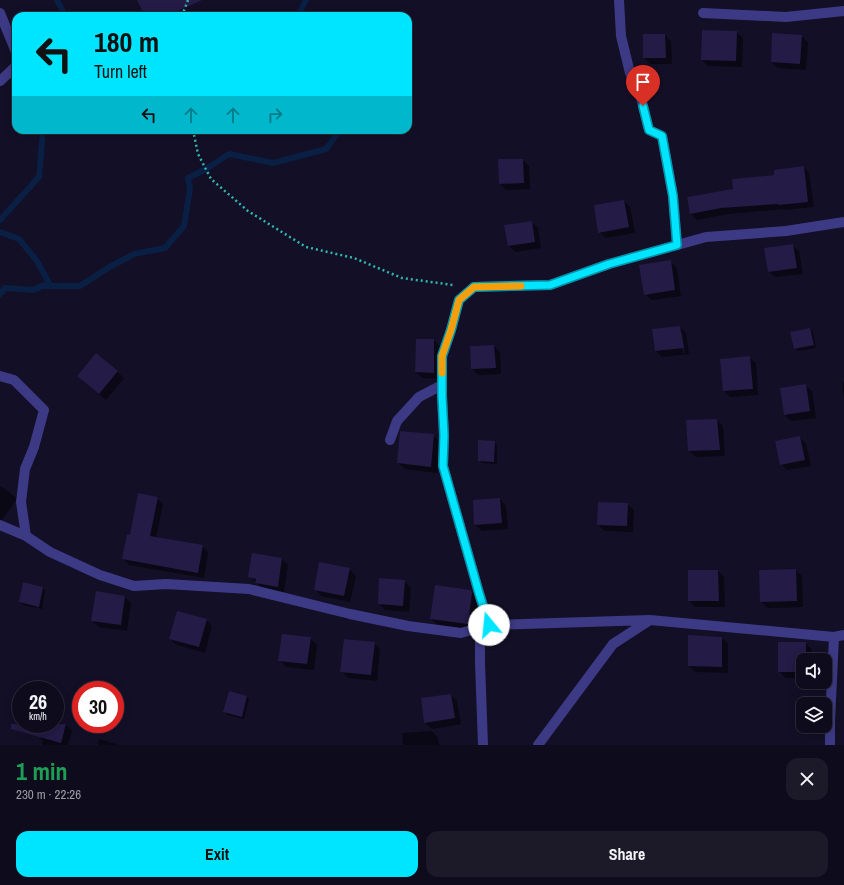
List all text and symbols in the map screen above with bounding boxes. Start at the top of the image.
text: 180 m [94,23,159,61]
icon: left [28,28,80,80]
text: Turn left [94,59,147,84]
pin [626,65,660,106]
icon: arrive [632,71,654,93]
icon: left [138,104,160,126]
icon: ahead [180,104,202,126]
icon: ahead [222,104,244,126]
icon: right [264,104,286,126]
position arrow [468,604,510,646]
map controls [796,653,832,733]
button: sound [796,653,832,689]
speed limit sign: 30 [72,681,124,733]
text: 26 [29,688,47,715]
button: layers [796,697,832,733]
text: km/h [29,710,47,723]
text: 1 min [16,755,67,787]
button: close [786,758,828,800]
text: 230 m · 22:26 [16,786,81,803]
button: Exit [16,831,418,877]
button: Share [426,831,828,877]

